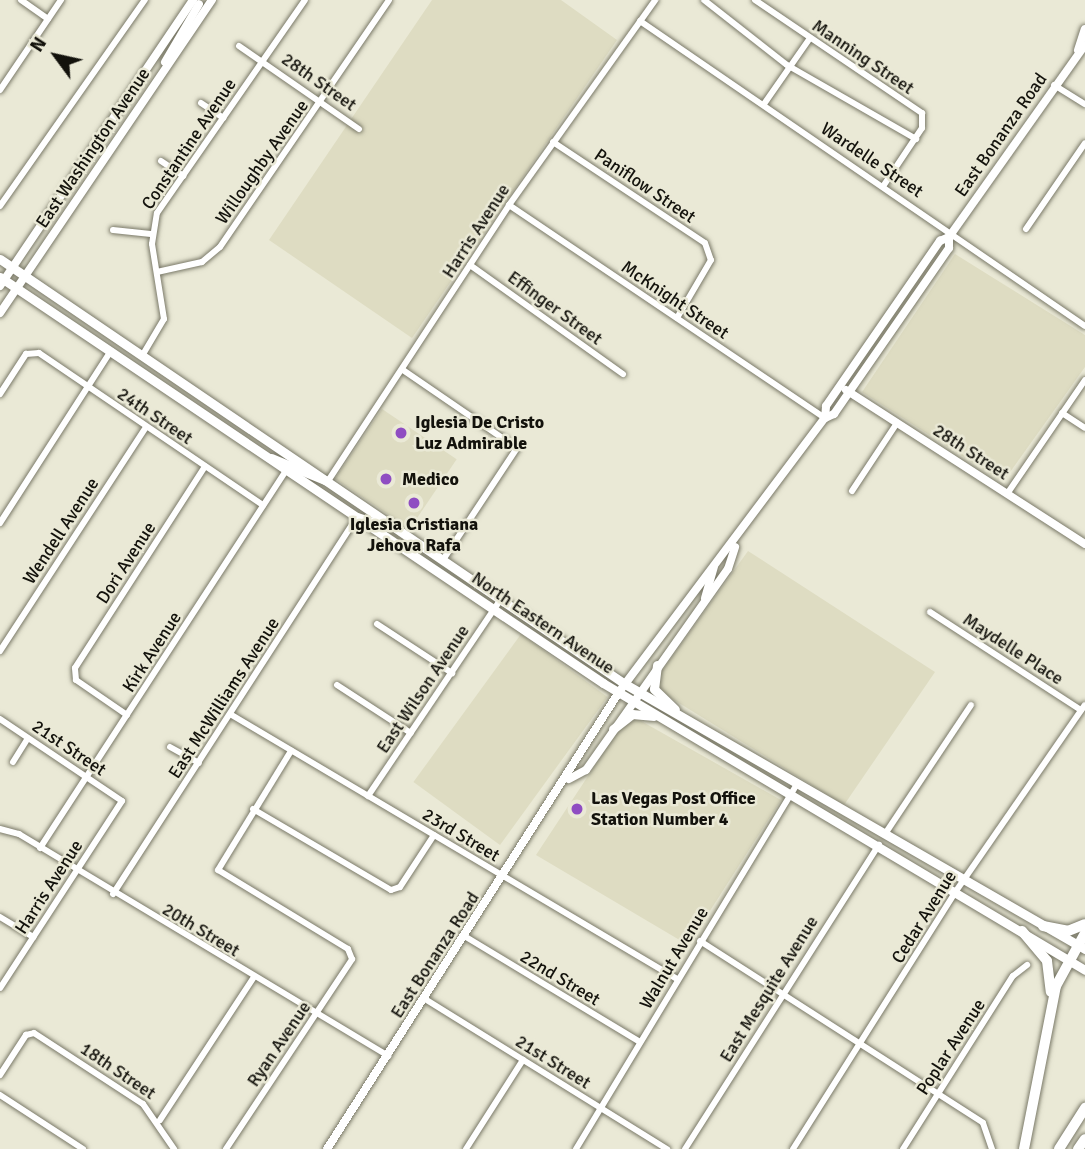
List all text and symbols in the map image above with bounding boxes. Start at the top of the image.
street label: Manning Street [808,15,918,99]
north arrow [21,21,91,91]
text: N [25,32,52,57]
street label: 28th Street [277,48,361,116]
street label: East Washington Avenue [31,64,155,232]
street label: East Bonanza Road [950,69,1052,201]
street label: Constantine Avenue [137,74,241,214]
street label: Willoughby Avenue [211,96,313,228]
street label: Wardelle Street [817,118,927,202]
street label: Paniflow Street [590,144,700,228]
street label: Harris Avenue [438,180,514,282]
street label: McKnight Street [617,256,733,344]
street label: Effinger Street [503,266,607,350]
street label: 24th Street [113,383,197,449]
place label: Iglesia De Cristo Luz Admirable [415,412,544,454]
street label: 28th Street [929,419,1013,485]
marker: Iglesia De Cristo Luz Admirable [393,425,409,441]
place label: Medico [402,468,459,490]
marker: Medico [376,469,396,489]
street label: Wendell Avenue [19,474,103,588]
marker: Iglesia Cristiana Jehova Rafa [406,495,422,511]
place label: Iglesia Cristiana Jehova Rafa [350,514,478,556]
street label: Dori Avenue [92,518,160,608]
street label: North Eastern Avenue [468,567,618,679]
street label: Kirk Avenue [118,608,186,696]
street label: Maydelle Place [959,609,1067,689]
street label: East McWilliams Avenue [164,614,284,782]
street label: East Wilson Avenue [372,621,474,757]
street label: 21st Street [28,715,110,781]
place label: Las Vegas Post Office Station Number 4 [591,788,756,830]
marker: Las Vegas Post Office Station Number 4 [569,801,585,817]
street label: 23rd Street [418,804,504,866]
street label: Harris Avenue [11,836,87,938]
street label: Cedar Avenue [887,867,961,967]
street label: East Bonanza Road [386,888,484,1022]
street label: 20th Street [158,898,244,962]
street label: Walnut Avenue [635,903,713,1013]
street label: East Mesquite Avenue [715,912,823,1066]
street label: 22nd Street [516,946,604,1010]
street label: Poplar Avenue [912,995,990,1099]
street label: Ryan Avenue [243,997,315,1091]
street label: 21st Street [511,1030,595,1094]
street label: 18th Street [76,1038,160,1104]

